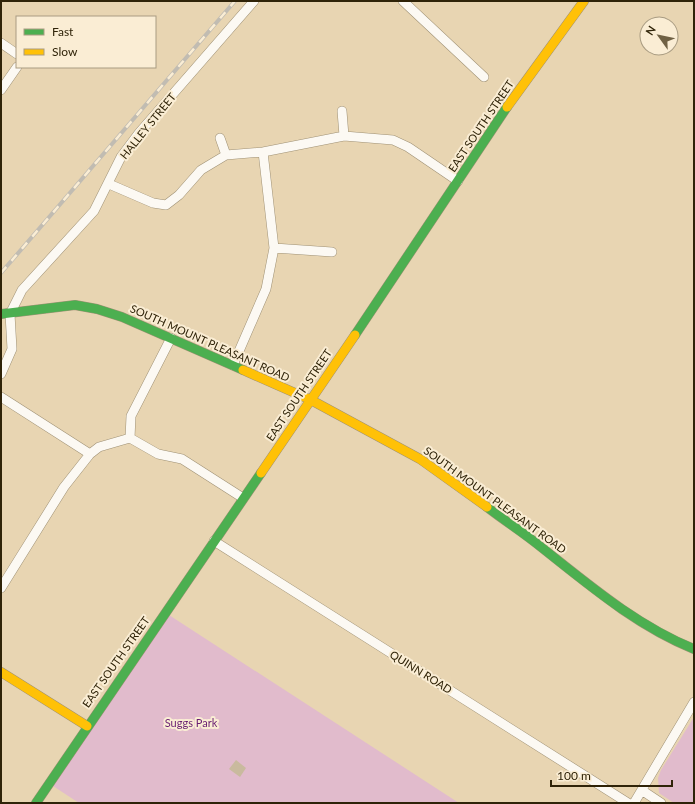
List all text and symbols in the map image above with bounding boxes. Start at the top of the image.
legend [16,16,156,68]
north arrow [639,16,679,56]
text: N [642,23,658,37]
text: Fast [52,24,74,39]
text: Slow [52,44,78,59]
street label: EAST SOUTH STREET [445,77,516,174]
street label: HALLEY STREET [117,90,179,161]
street label: SOUTH MOUNT PLEASANT ROAD [129,301,292,384]
street label: EAST SOUTH STREET [263,346,334,443]
street label: SOUTH MOUNT PLEASANT ROAD [421,443,569,556]
street label: EAST SOUTH STREET [79,613,152,710]
street label: QUINN ROAD [388,647,455,696]
park label: Suggs Park [165,716,218,729]
scale bar [551,762,672,788]
text: 100 m [557,768,591,783]

